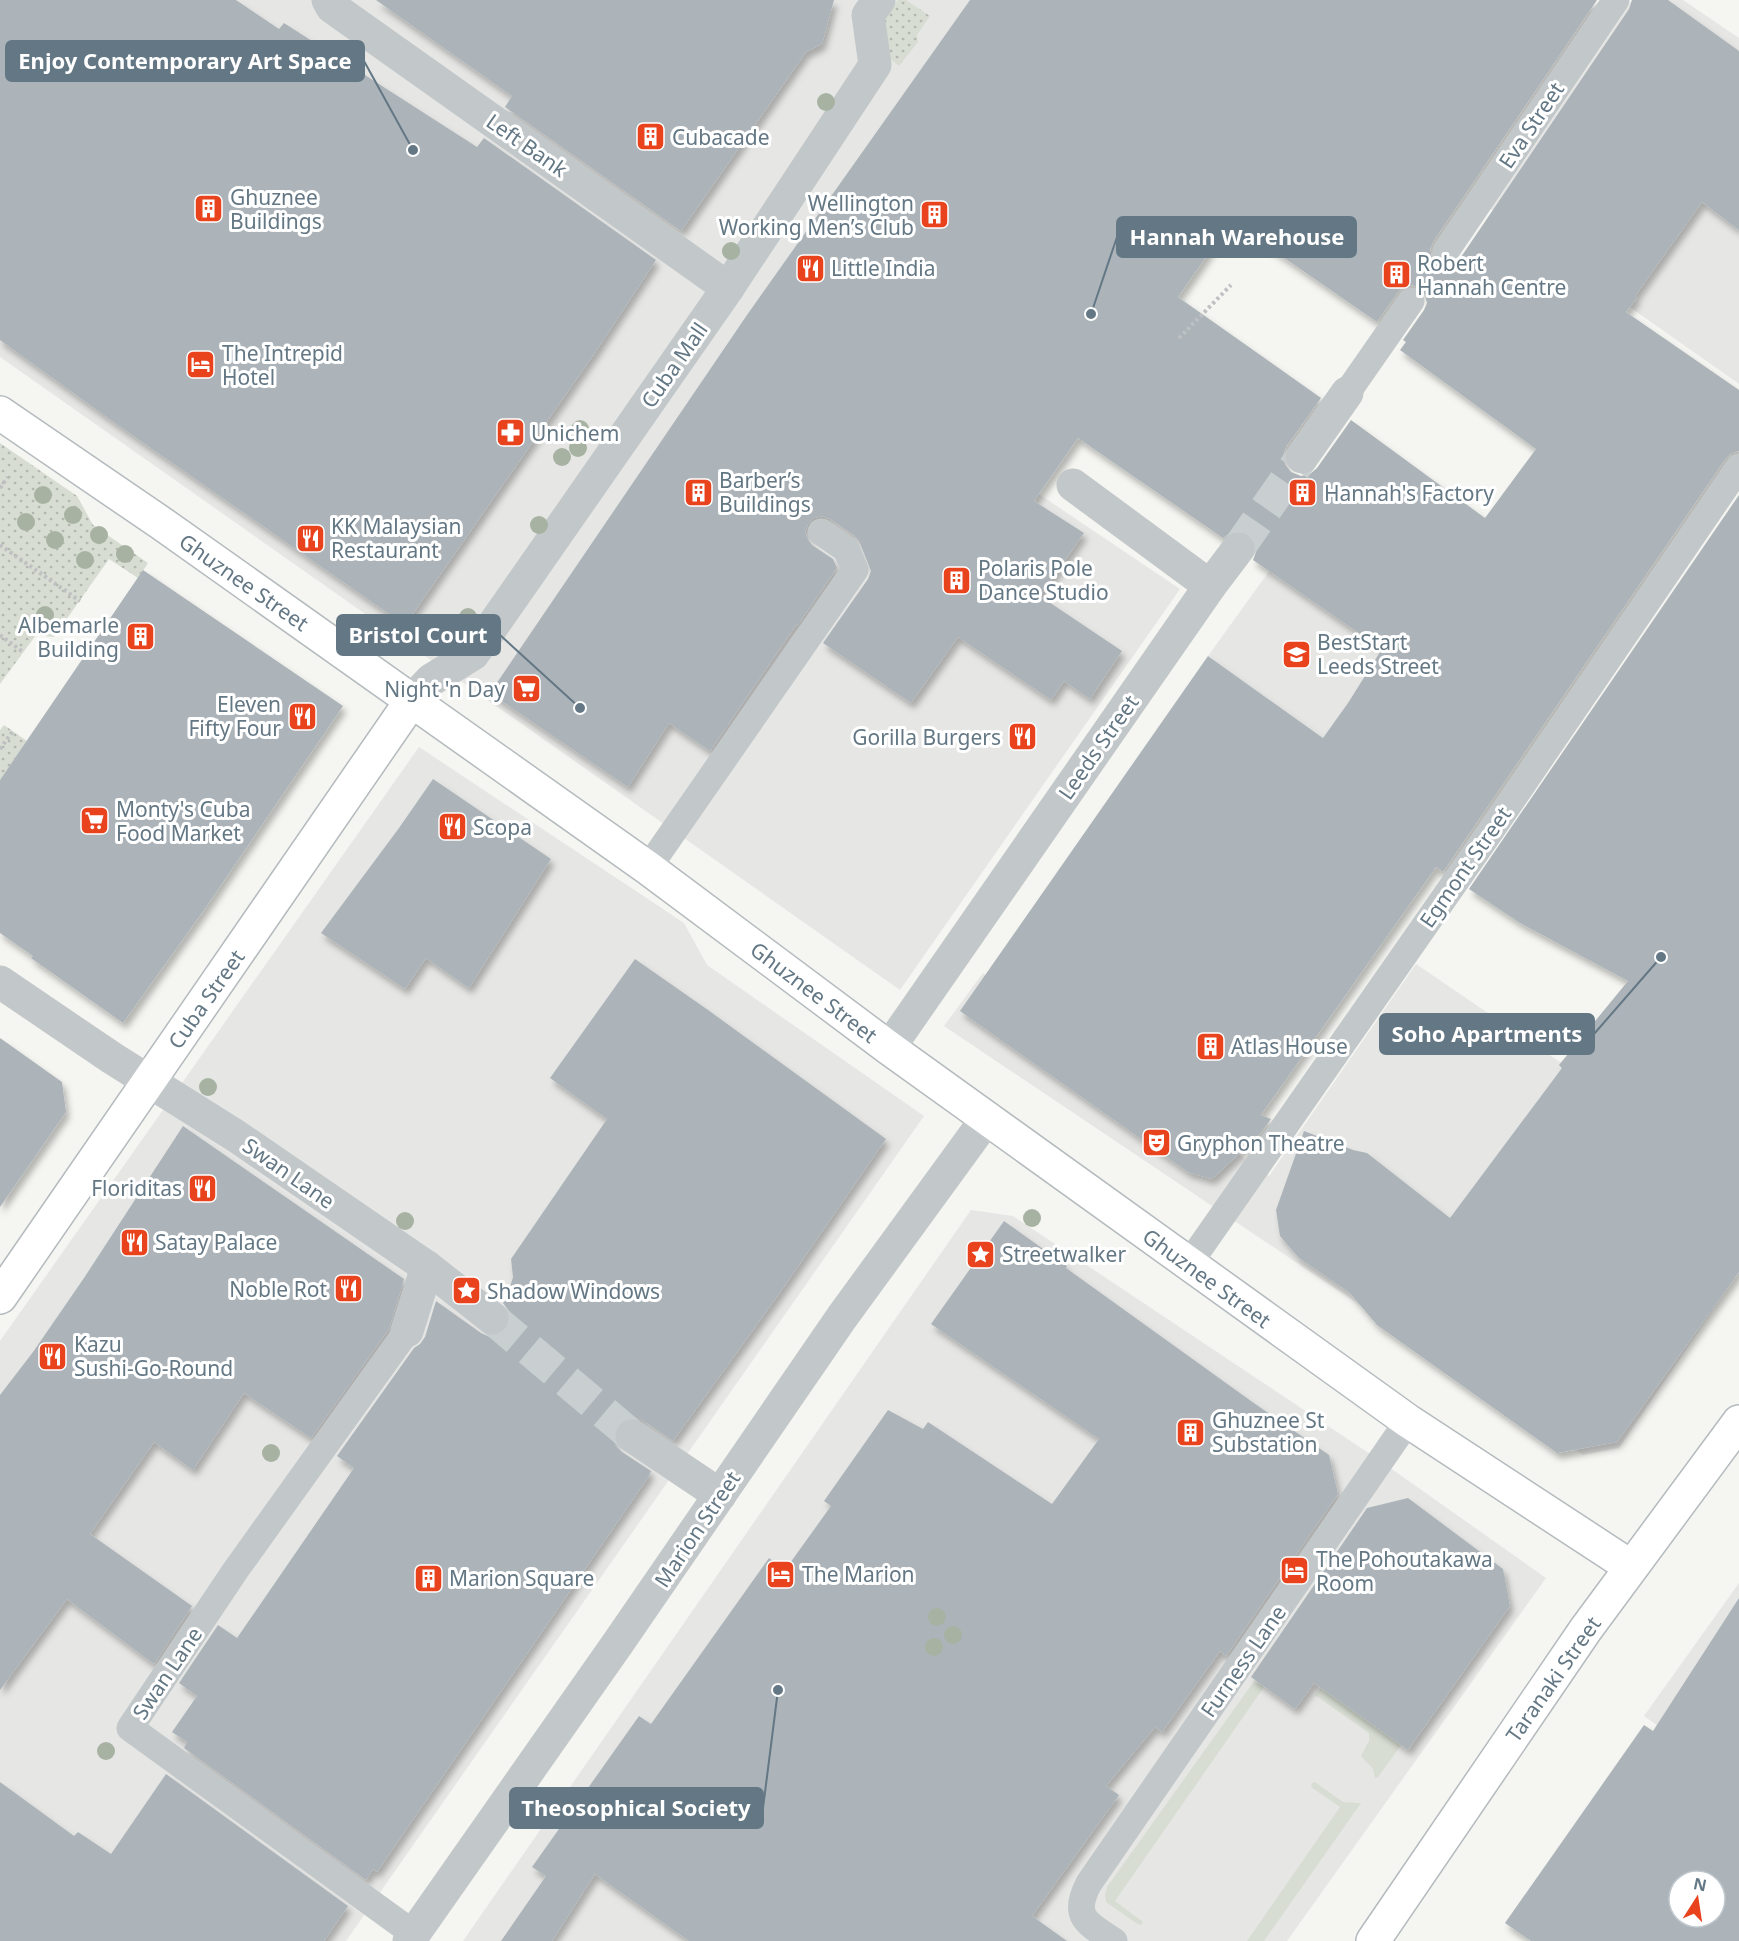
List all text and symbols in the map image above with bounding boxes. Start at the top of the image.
callout: Enjoy Contemporary Art Space [6,41,364,81]
text: Enjoy Contemporary Art Space [18,45,352,75]
street label: Eva Street [1492,76,1570,174]
street label: Left Bank [481,107,574,184]
building icon: Cubacade [635,121,667,153]
place label: Cubacade [672,123,770,151]
place label: Ghuznee Buildings [230,183,322,235]
place label: Wellington Working Men’s Club [719,189,914,241]
building icon: Ghuznee Buildings [193,193,225,225]
building icon: Wellington Working Men’s Club [919,199,951,231]
callout: Hannah Warehouse [1117,217,1356,257]
text: Hannah Warehouse [1130,221,1344,251]
place label: Robert Hannah Centre [1417,249,1566,301]
restaurant icon: Little India [794,252,826,284]
place label: Little India [831,254,936,282]
building icon: Robert Hannah Centre [1380,259,1412,291]
street label: Cuba Mall [634,317,714,413]
place label: The Intrepid Hotel [222,339,343,391]
hotel icon: The Intrepid Hotel [185,349,217,381]
pharmacy icon: Unichem [494,417,526,449]
place label: Unichem [531,419,619,447]
place label: Barber’s Buildings [719,466,811,518]
building icon: Barber’s Buildings [682,476,714,508]
building icon: Hannah's Factory [1287,477,1319,509]
place label: Hannah's Factory [1324,479,1494,507]
place label: KK Malaysian Restaurant [331,512,461,564]
restaurant icon: KK Malaysian Restaurant [294,522,326,554]
street label: Ghuznee Street [174,527,315,637]
place label: Polaris Pole Dance Studio [978,554,1109,606]
building icon: Polaris Pole Dance Studio [941,564,973,596]
place label: Albemarle Building [18,611,119,663]
callout: Bristol Court [337,615,500,655]
text: Bristol Court [348,619,488,649]
building icon: Albemarle Building [124,621,156,653]
place label: BestStart Leeds Street [1317,628,1439,680]
school or university icon: BestStart Leeds Street [1280,638,1312,670]
supermarket icon: Night 'n Day [510,673,542,705]
place label: Night 'n Day [384,675,505,703]
street label: Leeds Street [1052,689,1145,805]
place label: Eleven Fifty Four [188,690,281,742]
restaurant icon: Eleven Fifty Four [286,700,318,732]
restaurant icon: Gorilla Burgers [1006,721,1038,753]
place label: Gorilla Burgers [852,723,1001,751]
place label: Monty's Cuba Food Market [116,795,250,847]
street label: Egmont Street [1413,801,1517,933]
supermarket icon: Monty's Cuba Food Market [79,805,111,837]
restaurant icon: Scopa [436,811,468,843]
place label: Scopa [473,813,532,841]
street label: Ghuznee Street [745,935,883,1049]
street label: Cuba Street [162,944,251,1054]
callout: Soho Apartments [1380,1014,1594,1054]
text: Soho Apartments [1392,1018,1582,1048]
building icon: Atlas House [1194,1030,1226,1062]
place label: Atlas House [1231,1032,1348,1060]
theatre icon: Gryphon Theatre [1140,1127,1172,1159]
place label: Gryphon Theatre [1177,1129,1345,1157]
street label: Swan Lane [238,1131,340,1215]
restaurant icon: Floriditas [187,1172,219,1204]
place label: Floriditas [91,1174,182,1202]
street label: Ghuznee Street [1137,1222,1277,1334]
restaurant icon: Satay Palace [118,1226,150,1258]
place label: Satay Palace [155,1228,277,1256]
place icon: Streetwalker [965,1238,997,1270]
place label: Streetwalker [1002,1240,1126,1268]
restaurant icon: Noble Rot [332,1273,364,1305]
place label: Noble Rot [229,1275,327,1303]
place icon: Shadow Windows [450,1275,482,1307]
place label: Shadow Windows [487,1277,660,1305]
place label: Kazu Sushi-Go-Round [74,1330,233,1382]
restaurant icon: Kazu Sushi-Go-Round [37,1340,69,1372]
place label: Ghuznee St Substation [1212,1406,1325,1458]
building icon: Ghuznee St Substation [1175,1416,1207,1448]
street label: Marion Street [648,1465,746,1593]
place label: The Pohoutakawa Room [1316,1545,1493,1597]
hotel icon: The Pohoutakawa Room [1279,1555,1311,1587]
hotel icon: The Marion [765,1558,797,1590]
place label: The Marion [802,1560,915,1588]
building icon: Marion Square [412,1562,444,1594]
place label: Marion Square [449,1564,594,1592]
street label: Furness Lane [1194,1599,1292,1723]
street label: Taranaki Street [1499,1610,1607,1747]
street label: Swan Lane [126,1621,208,1725]
callout: Theosophical Society [510,1788,763,1828]
text: Theosophical Society [521,1792,751,1822]
north arrow [1667,1869,1727,1929]
text: N [1691,1872,1709,1896]

